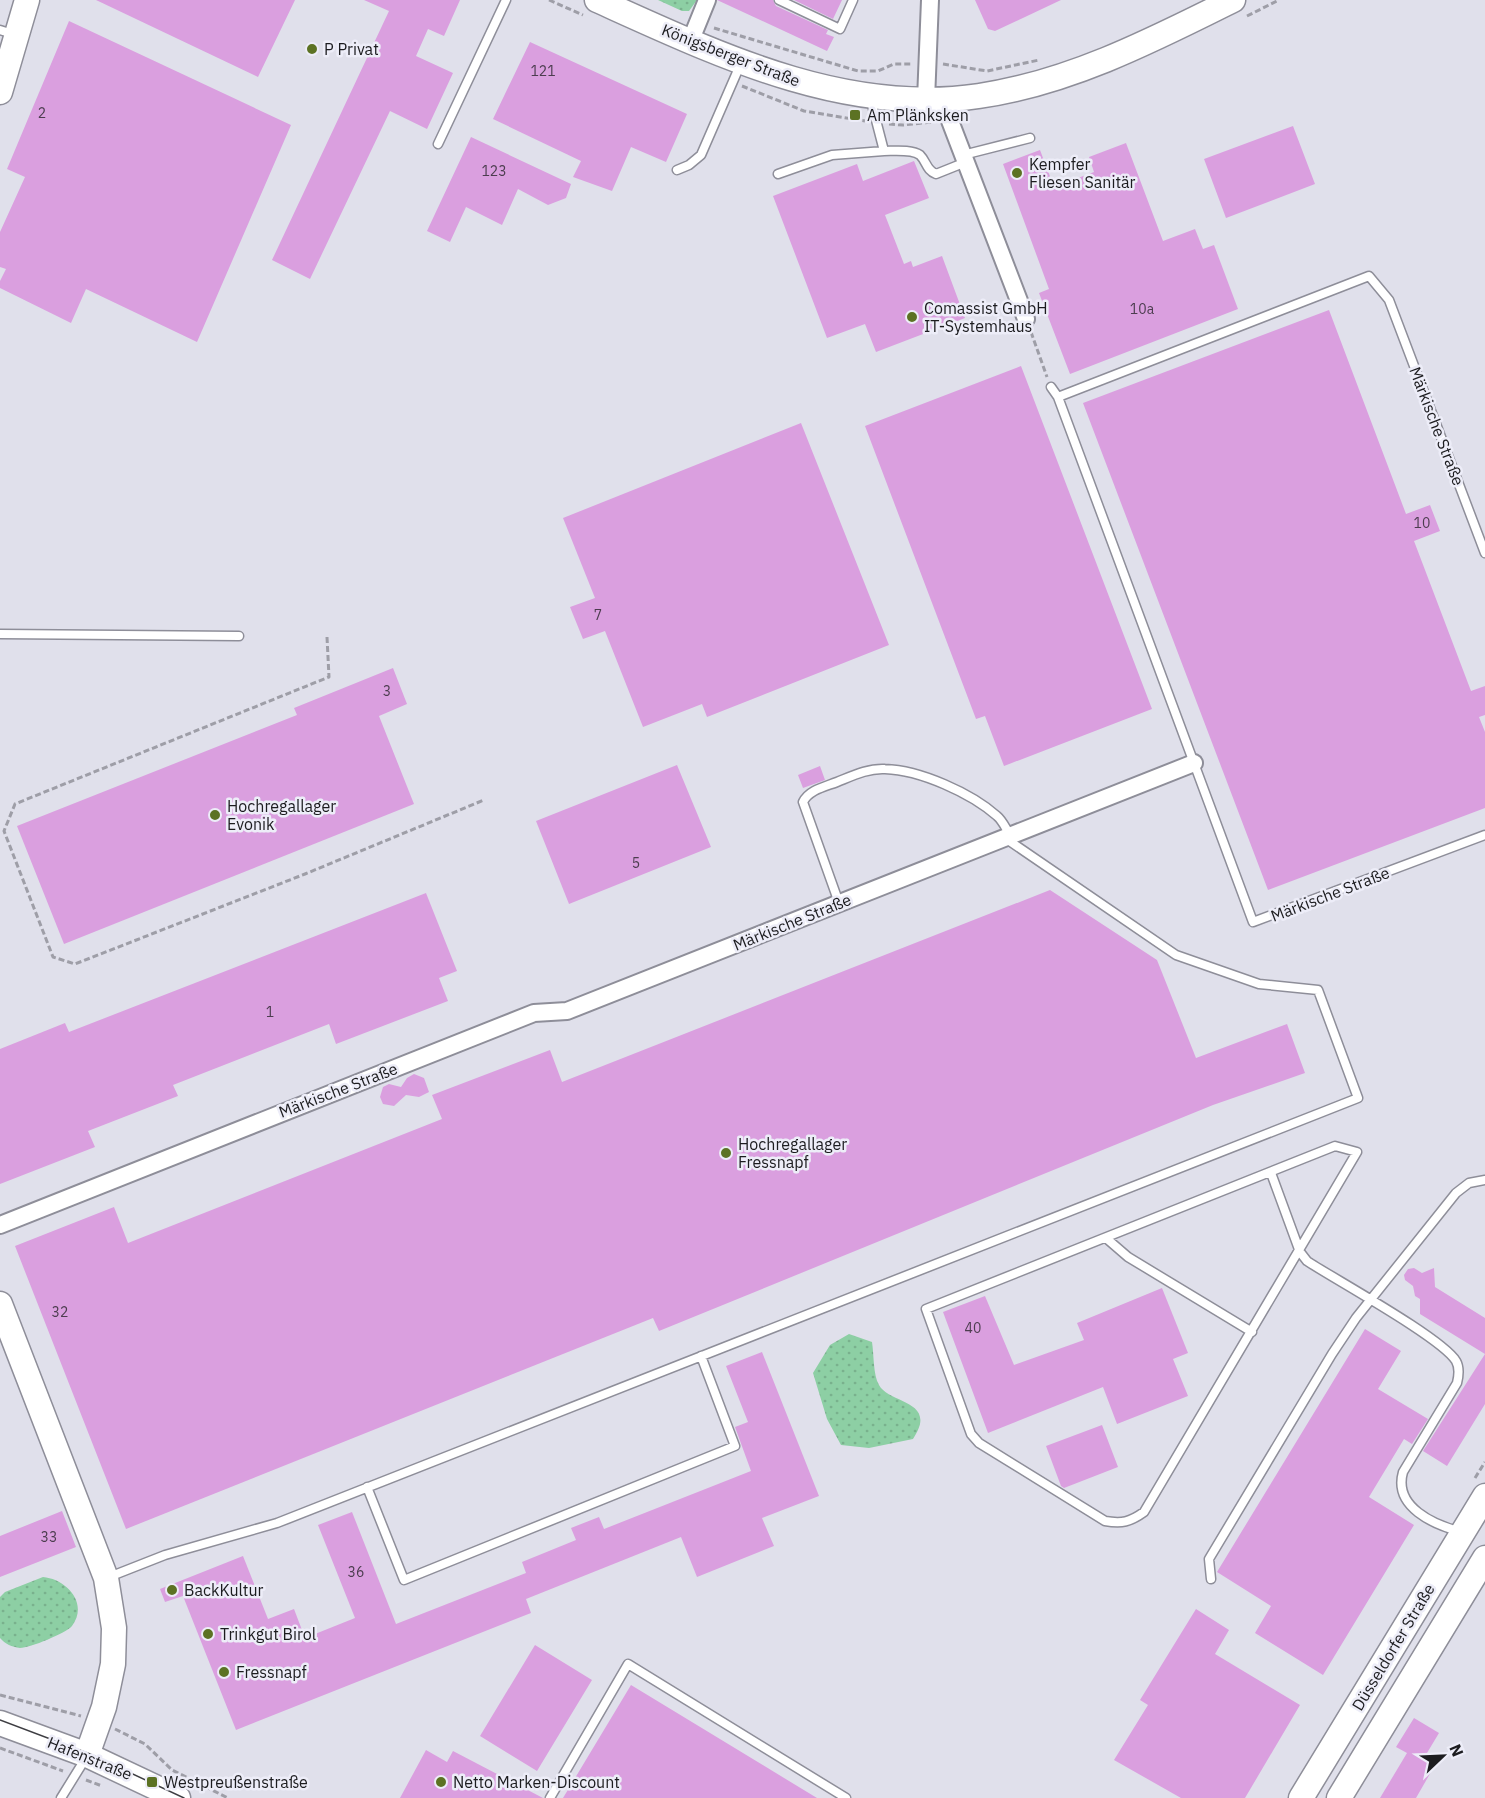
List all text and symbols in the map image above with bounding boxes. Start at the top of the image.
street label: Königsberger Straße [659,19,803,91]
place label: P Privat [324,39,379,59]
marker: P Privat [305,42,319,56]
house number: 121 [530,62,556,80]
house number: 2 [38,104,46,122]
place label: Am Plänksken [867,105,969,125]
marker: Am Plänksken [848,108,862,122]
place label: Kempfer Fliesen Sanitär [1029,154,1136,192]
house number: 123 [481,162,507,180]
marker: Kempfer Fliesen Sanitär [1010,166,1024,180]
place label: Comassist GmbH IT-Systemhaus [924,298,1048,336]
house number: 10a [1130,300,1155,318]
marker: Comassist GmbH IT-Systemhaus [905,310,919,324]
street label: Märkische Straße [1405,364,1469,488]
house number: 10 [1414,514,1430,532]
house number: 7 [594,606,602,624]
house number: 3 [383,682,391,700]
place label: Hochregallager Evonik [227,796,336,834]
marker: Hochregallager Evonik [208,808,222,822]
house number: 5 [632,854,640,872]
street label: Märkische Straße [1268,862,1392,926]
street label: Märkische Straße [730,889,854,955]
house number: 1 [266,1003,274,1021]
street label: Märkische Straße [276,1058,400,1122]
place label: Hochregallager Fressnapf [738,1134,847,1172]
marker: Hochregallager Fressnapf [719,1146,733,1160]
house number: 32 [52,1303,68,1321]
house number: 40 [965,1319,981,1337]
house number: 33 [41,1528,57,1546]
house number: 36 [348,1563,364,1581]
place label: BackKultur [184,1580,264,1600]
street label: Düsseldorfer Straße [1347,1580,1439,1714]
marker: BackKultur [165,1583,179,1597]
place label: Trinkgut Birol [220,1624,316,1644]
marker: Trinkgut Birol [201,1627,215,1641]
place label: Fressnapf [236,1662,307,1682]
marker: Fressnapf [217,1665,231,1679]
north arrow [1413,1726,1473,1786]
street label: Hafenstraße [45,1732,135,1784]
text: N [1445,1741,1468,1759]
place label: Westpreußenstraße [164,1772,308,1792]
place label: Netto Marken-Discount [453,1772,620,1792]
marker: Westpreußenstraße [145,1775,159,1789]
marker: Netto Marken-Discount [434,1775,448,1789]

